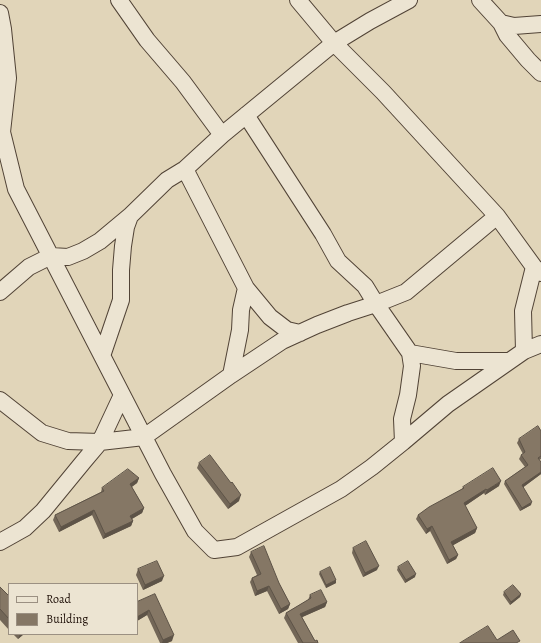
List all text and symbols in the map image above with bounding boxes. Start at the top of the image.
legend [8,583,138,635]
text: Road [46,591,71,607]
text: Building [46,611,88,627]

